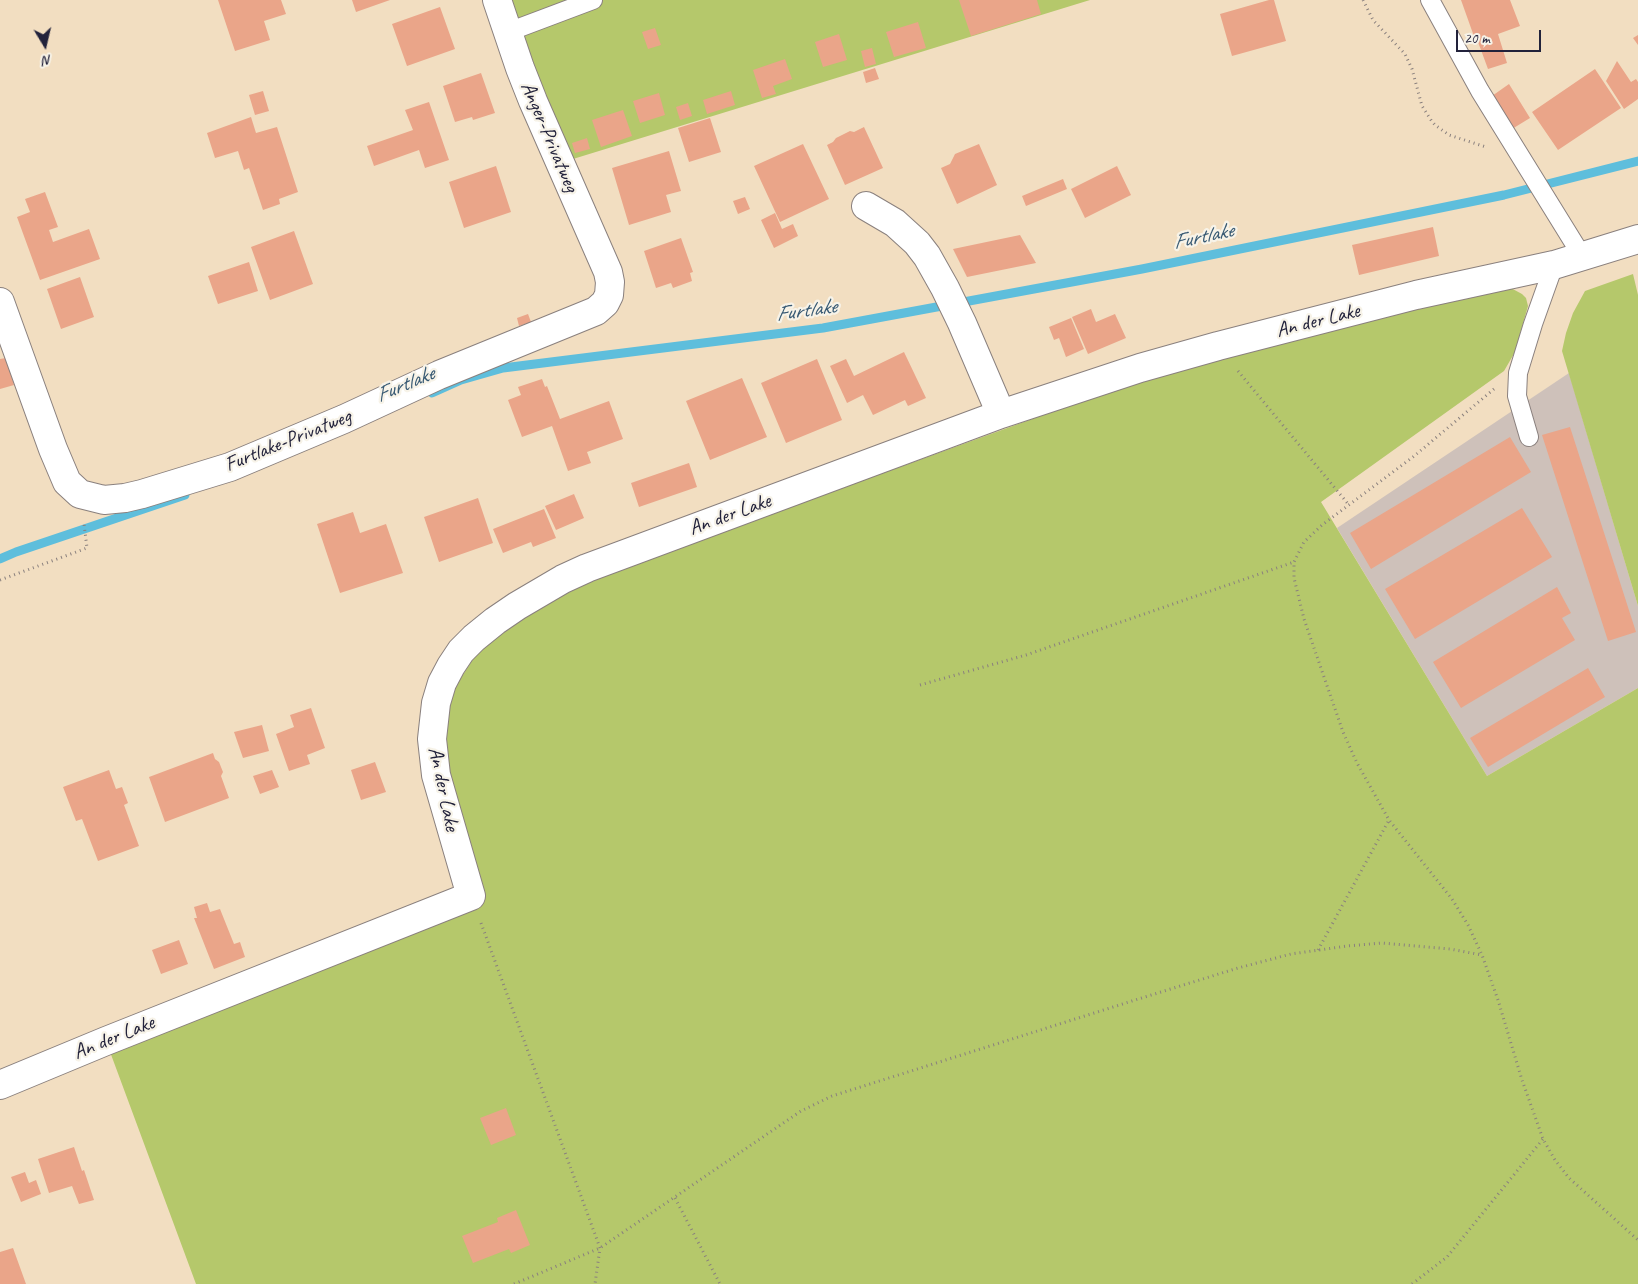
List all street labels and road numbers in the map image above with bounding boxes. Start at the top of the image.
street label: Anger-Privatweg [514,78,584,196]
street label: An der Lake [1274,298,1362,344]
street label: Furtlake-Privatweg [221,404,355,478]
street label: An der Lake [686,489,774,541]
street label: An der Lake [422,745,464,833]
street label: An der Lake [70,1010,158,1066]

